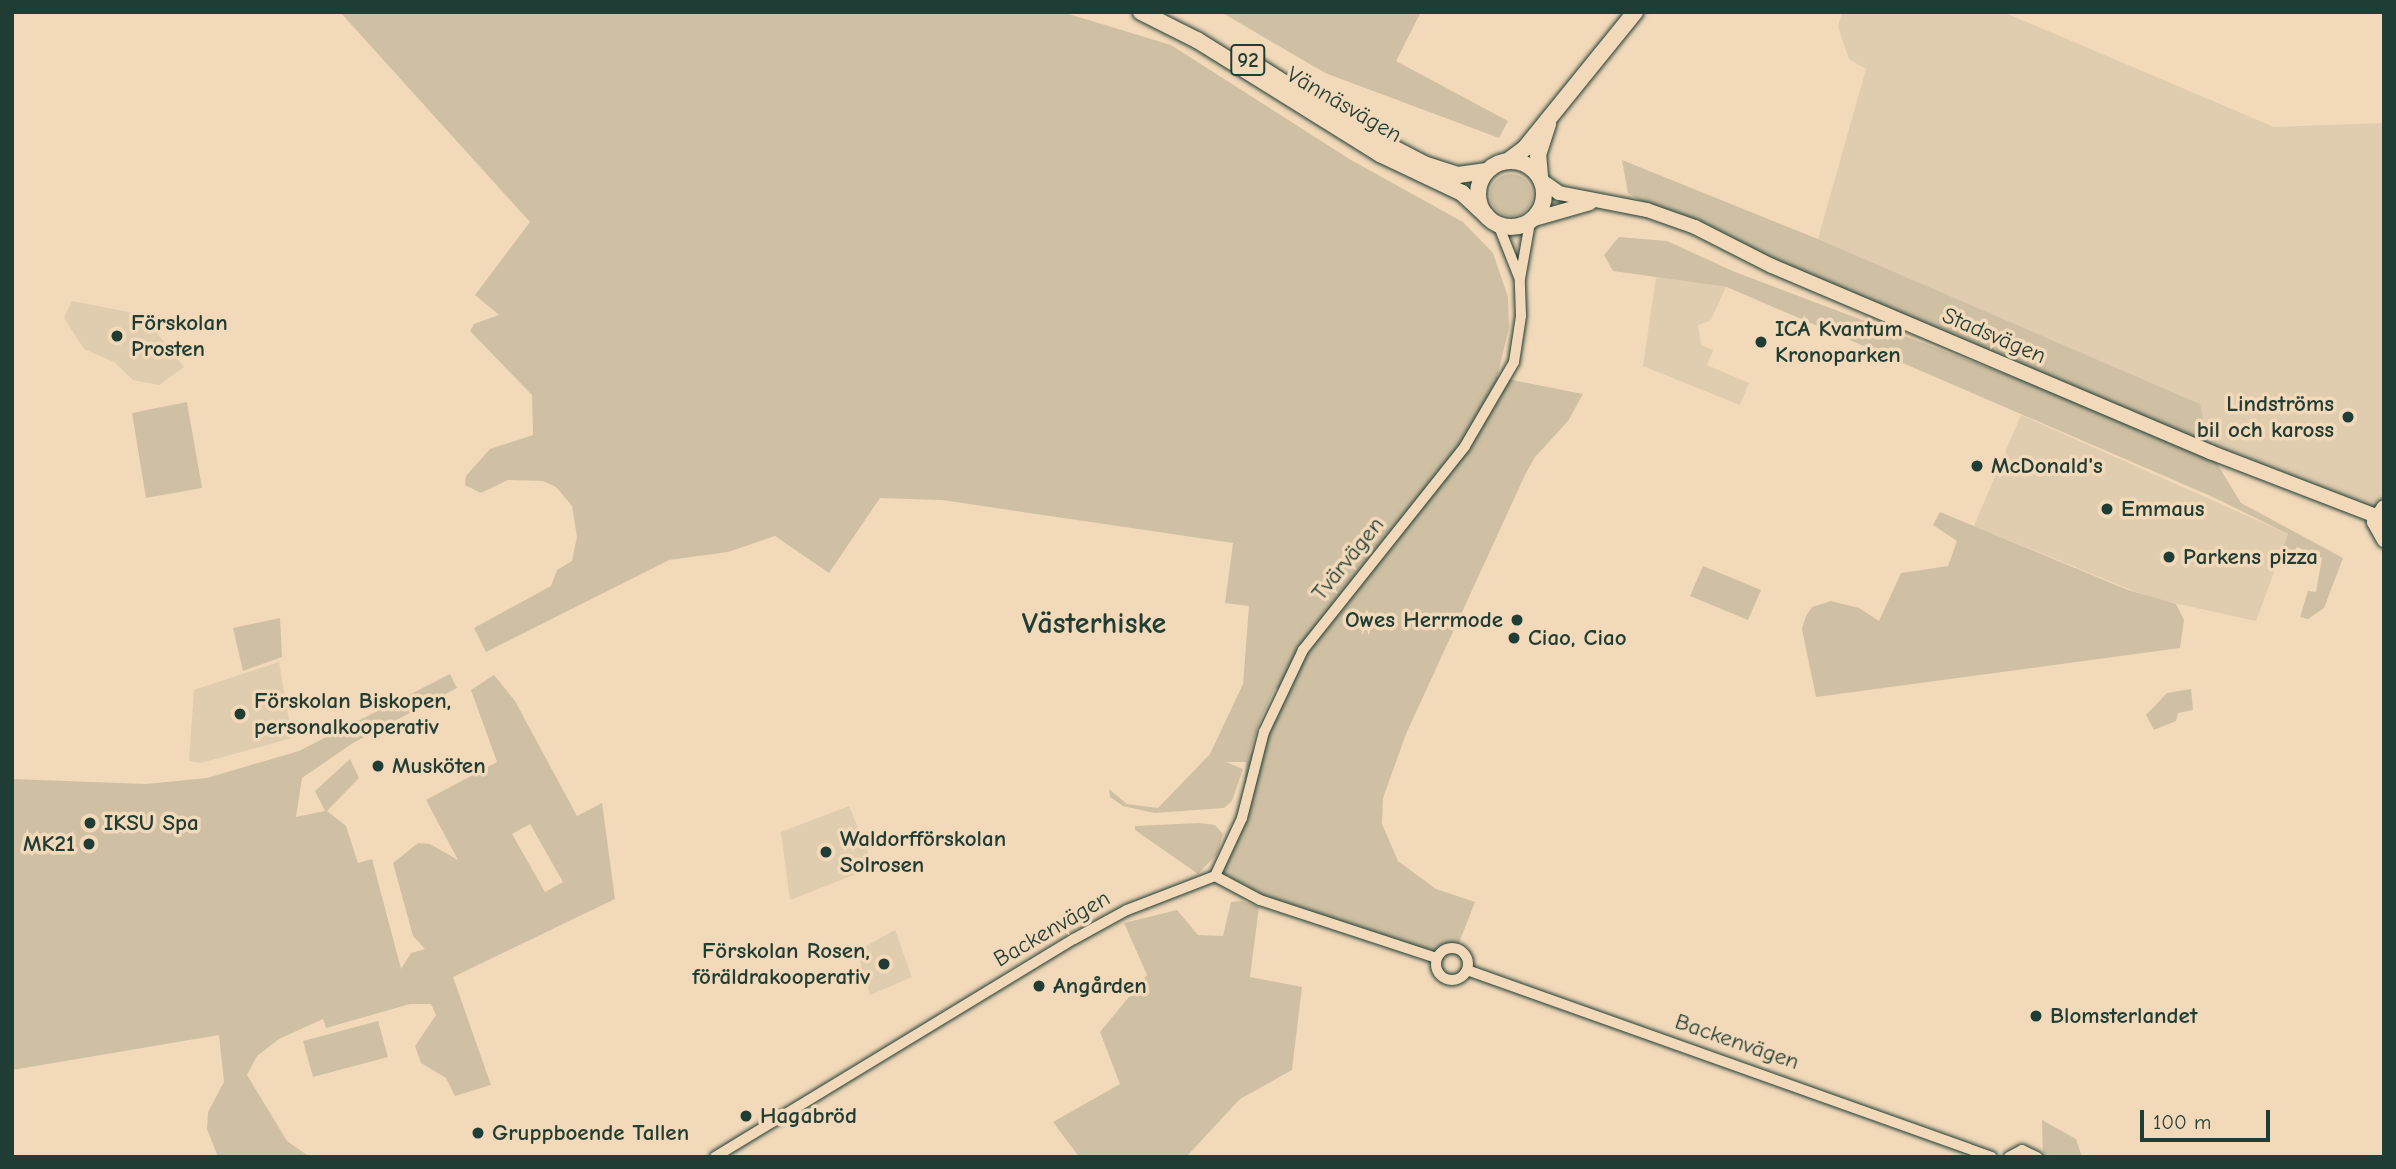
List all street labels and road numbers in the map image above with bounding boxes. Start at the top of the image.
road number: 92 [1229,42,1267,78]
street label: Vännäsvägen [1282,61,1406,149]
street label: Stadsvägen [1938,302,2050,370]
street label: Tvärvägen [1306,512,1390,606]
street label: Backenvägen [989,885,1115,973]
street label: Backenvägen [1671,1008,1803,1076]

